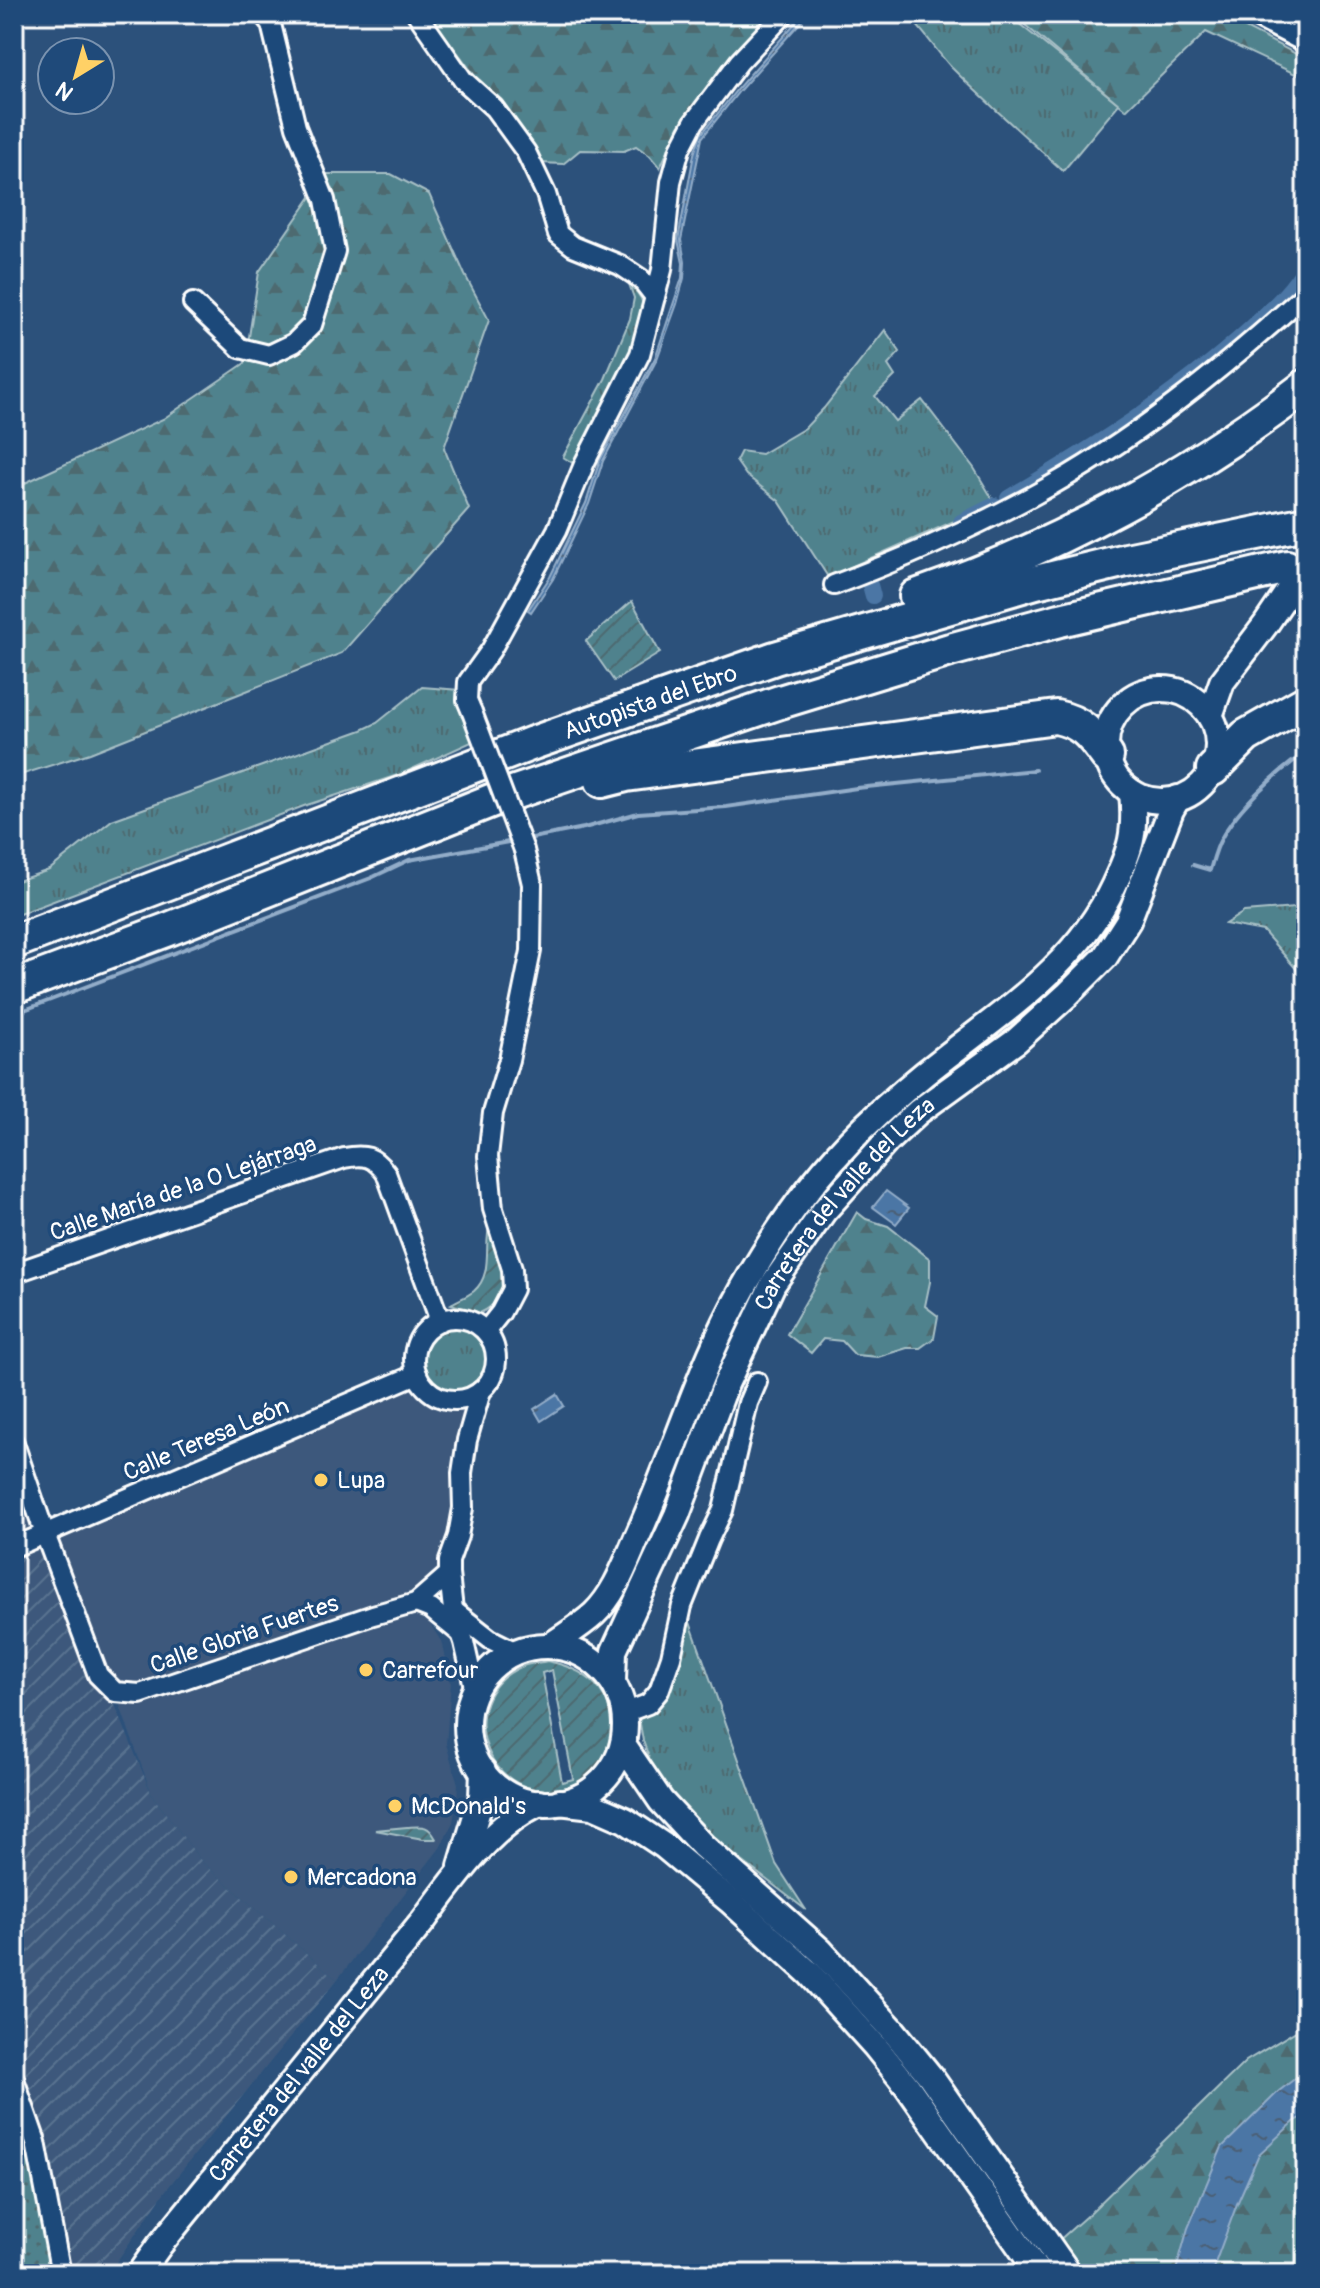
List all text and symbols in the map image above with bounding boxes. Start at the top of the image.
north arrow [36,36,116,116]
text: N [50,75,79,107]
street label: Autopista del Ebro [560,658,741,746]
street label: Carretera del valle del Leza [749,1091,941,1315]
street label: Calle María de la O Lejárraga [46,1129,320,1248]
street label: Calle Teresa León [119,1391,293,1487]
place label: Lupa [337,1466,385,1495]
marker: Lupa [312,1471,330,1489]
street label: Calle Gloria Fuertes [146,1589,342,1680]
place label: Carrefour [382,1656,479,1685]
marker: Carrefour [357,1661,375,1679]
place label: McDonald's [411,1792,526,1821]
marker: McDonald's [386,1797,404,1815]
place label: Mercadona [307,1863,417,1892]
marker: Mercadona [282,1868,300,1886]
street label: Carretera del valle del Leza [203,1960,396,2188]

